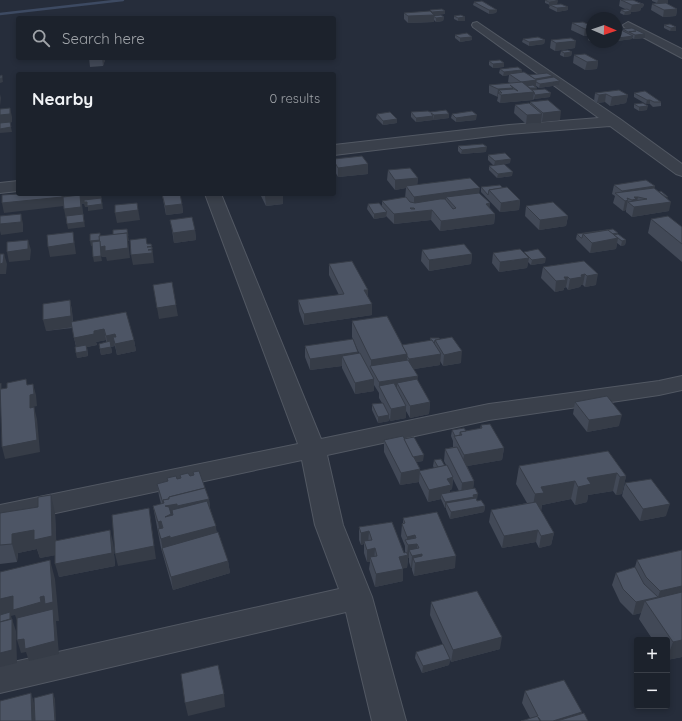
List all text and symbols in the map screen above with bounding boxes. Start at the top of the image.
north arrow [586,12,622,48]
search box [16,16,336,60]
icon: search [30,27,52,49]
text: Search here [62,29,145,48]
text: Nearby [32,88,93,109]
text: 0 results [269,90,320,106]
map controls [634,637,670,709]
button: + [634,637,670,673]
button: − [634,673,670,709]

